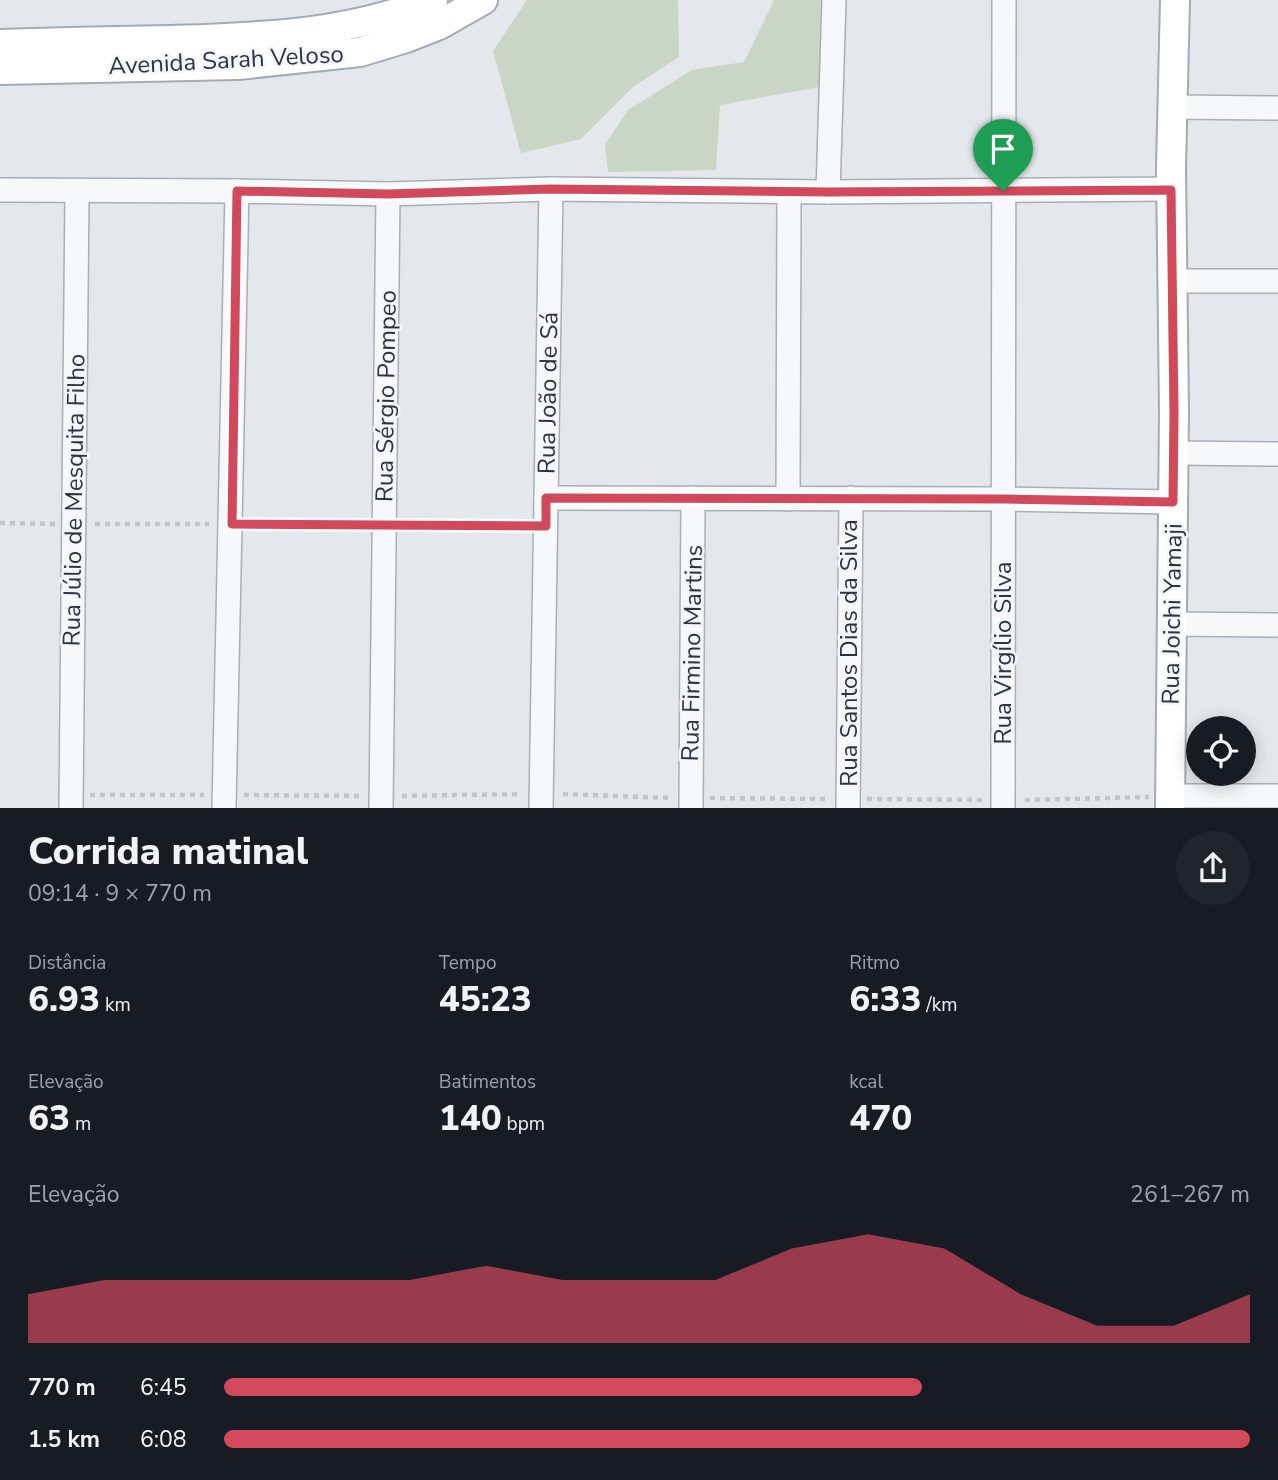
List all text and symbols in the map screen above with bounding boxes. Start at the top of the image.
street label: Avenida Sarah Veloso [108,38,344,82]
pin [973,119,1033,191]
icon: arrive [984,130,1022,168]
street label: Rua Sérgio Pompeo [368,290,404,502]
street label: Rua João de Sá [531,312,565,474]
street label: Rua Júlio de Mesquita Filho [55,353,93,647]
street label: Rua Santos Dias da Silva [833,519,865,787]
street label: Rua Joichi Yamaji [1154,523,1190,705]
street label: Rua Firmino Martins [674,544,710,762]
street label: Rua Virgílio Silva [987,561,1019,745]
map controls [1186,716,1256,786]
button: locate [1186,716,1256,786]
text: Corrida matinal [28,826,308,877]
button: share [1176,831,1250,905]
text: 09:14 · 9 × 770 m [28,878,212,909]
text: Distância [28,950,106,976]
text: Tempo [439,950,497,976]
text: Ritmo [849,950,900,976]
text: 6.93 [28,976,100,1023]
text: 45:23 [439,976,532,1023]
text: 6:33 [849,976,921,1023]
text: km [100,992,131,1018]
text: /km [921,992,957,1018]
text: Elevação [28,1069,104,1095]
text: Batimentos [439,1069,536,1095]
text: kcal [849,1069,883,1095]
text: 63 [28,1095,70,1142]
text: 140 [439,1095,502,1142]
text: 470 [849,1095,912,1142]
text: m [70,1111,91,1137]
text: bpm [502,1111,545,1137]
text: Elevação [28,1179,120,1210]
text: 261–267 m [1130,1179,1250,1210]
text: 770 m [28,1372,96,1403]
text: 6:45 [140,1372,187,1403]
text: 1.5 km [28,1424,100,1455]
text: 6:08 [140,1424,187,1455]

